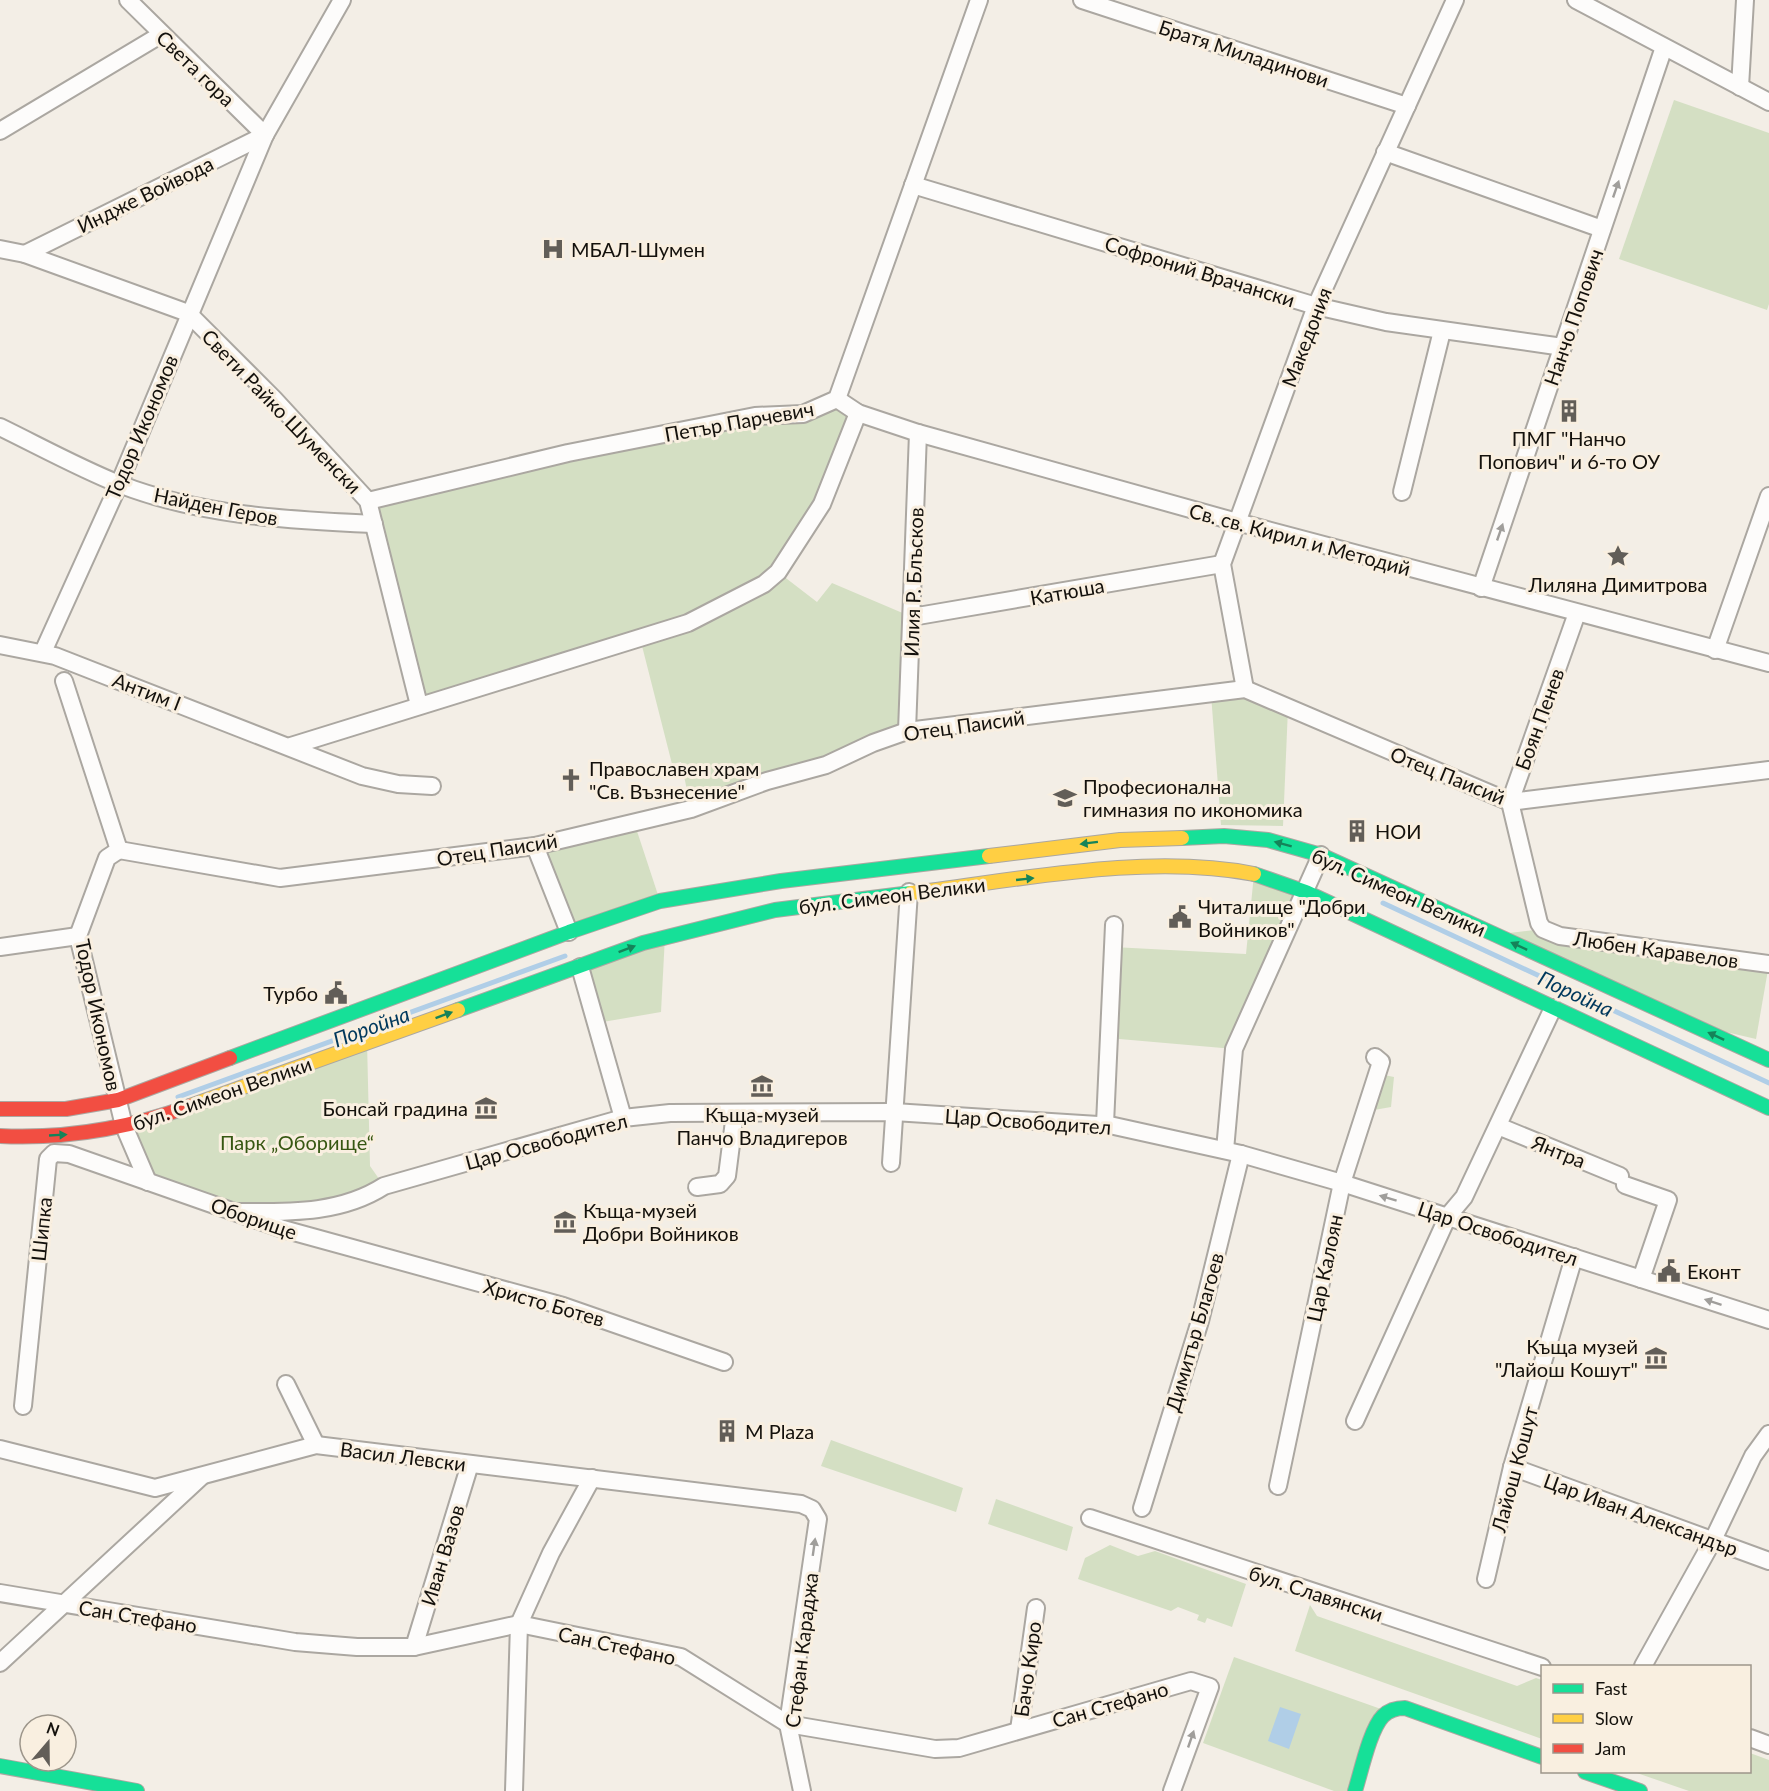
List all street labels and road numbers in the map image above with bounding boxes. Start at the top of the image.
street label: Братя Миладинови [1156,14,1332,92]
street label: Света гора [152,25,240,111]
street label: Индже Войвода [73,151,217,237]
street label: Софроний Врачански [1102,231,1298,311]
street label: Нанчо Попович [1538,245,1608,389]
street label: Македония [1276,284,1336,390]
street label: Свети Райко Шуменски [197,324,367,498]
street label: Тодор Икономов [100,351,182,503]
street label: Петър Парчевич [663,396,815,446]
street label: Найден Геров [152,482,280,530]
street label: Св. св. Кирил и Методий [1187,498,1413,580]
street label: Илия Р. Блъсков [898,507,928,657]
street label: Катюша [1028,573,1106,609]
street label: Боян Пенев [1510,665,1569,773]
street label: Антим I [109,667,185,715]
street label: Отец Паисий [902,705,1026,745]
street label: Отец Паисий [1387,741,1509,809]
street label: Отец Паисий [435,828,559,870]
street label: бул. Симеон Велики [1308,843,1490,941]
street label: бул. Симеон Велики [797,872,987,918]
street label: Любен Каравелов [1571,925,1740,972]
street label: Тодор Икономов [71,937,127,1093]
street label: бул. Симеон Велики [129,1051,315,1135]
street label: Цар Освободител [944,1103,1112,1139]
street label: Цар Освободител [462,1108,630,1174]
street label: Янтра [1528,1129,1589,1173]
street label: Оборище [208,1192,300,1244]
street label: Шипка [26,1196,56,1262]
street label: Цар Освободител [1415,1196,1581,1270]
street label: Цар Калоян [1301,1212,1347,1324]
street label: Димитър Благоев [1160,1250,1228,1414]
street label: Христо Ботев [481,1273,607,1331]
street label: Лайош Кошут [1485,1403,1542,1536]
street label: Васил Левски [339,1436,467,1476]
street label: Цар Иван Александър [1541,1468,1741,1560]
street label: Иван Вазов [415,1502,469,1608]
street label: бул. Славянски [1246,1560,1386,1626]
street label: Стефан Караджа [780,1571,822,1729]
street label: Сан Стефано [77,1595,199,1637]
street label: Бачо Киро [1008,1620,1046,1718]
street label: Сан Стефано [556,1621,678,1669]
street label: Сан Стефано [1049,1676,1171,1732]

